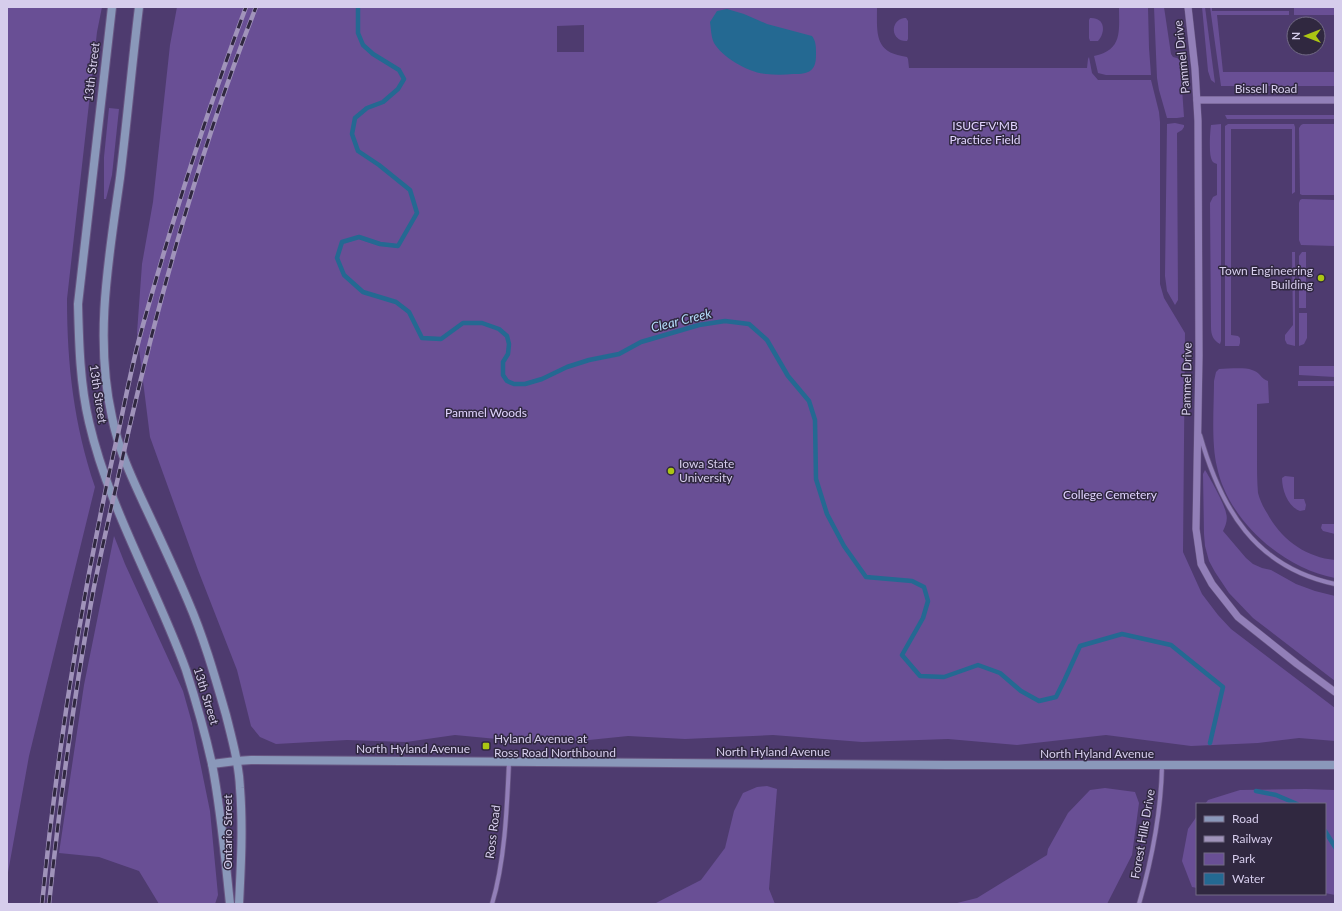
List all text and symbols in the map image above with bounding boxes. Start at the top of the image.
north arrow [1286,16,1326,56]
street label: Pammel Drive [1170,20,1193,94]
text: N [1289,32,1302,40]
street label: 13th Street [80,41,103,102]
street label: Bissell Road [1235,81,1297,96]
park label: ISUCF'V'MB Practice Field [949,118,1021,147]
place label: Town Engineering Building [1219,263,1313,292]
marker: Town Engineering Building [1316,273,1326,283]
water label: Clear Creek [649,305,714,335]
street label: Pammel Drive [1178,342,1195,416]
street label: 13th Street [86,363,111,425]
park label: Pammel Woods [445,405,527,420]
place label: Iowa State University [679,456,734,485]
marker: Iowa State University [666,466,676,476]
park label: College Cemetery [1063,487,1158,502]
street label: 13th Street [191,665,223,727]
place label: Hyland Avenue at Ross Road Northbound [494,731,616,760]
street label: North Hyland Avenue [356,741,470,756]
marker: Hyland Avenue at Ross Road Northbound [481,741,491,751]
street label: North Hyland Avenue [716,744,830,759]
street label: North Hyland Avenue [1040,746,1154,761]
street label: Forest Hills Drive [1127,788,1158,880]
street label: Ontario Street [220,794,235,870]
legend [1196,803,1326,895]
street label: Ross Road [482,804,503,860]
text: Road [1232,811,1259,826]
text: Railway [1232,831,1273,846]
text: Park [1232,851,1256,866]
text: Water [1232,871,1265,886]

